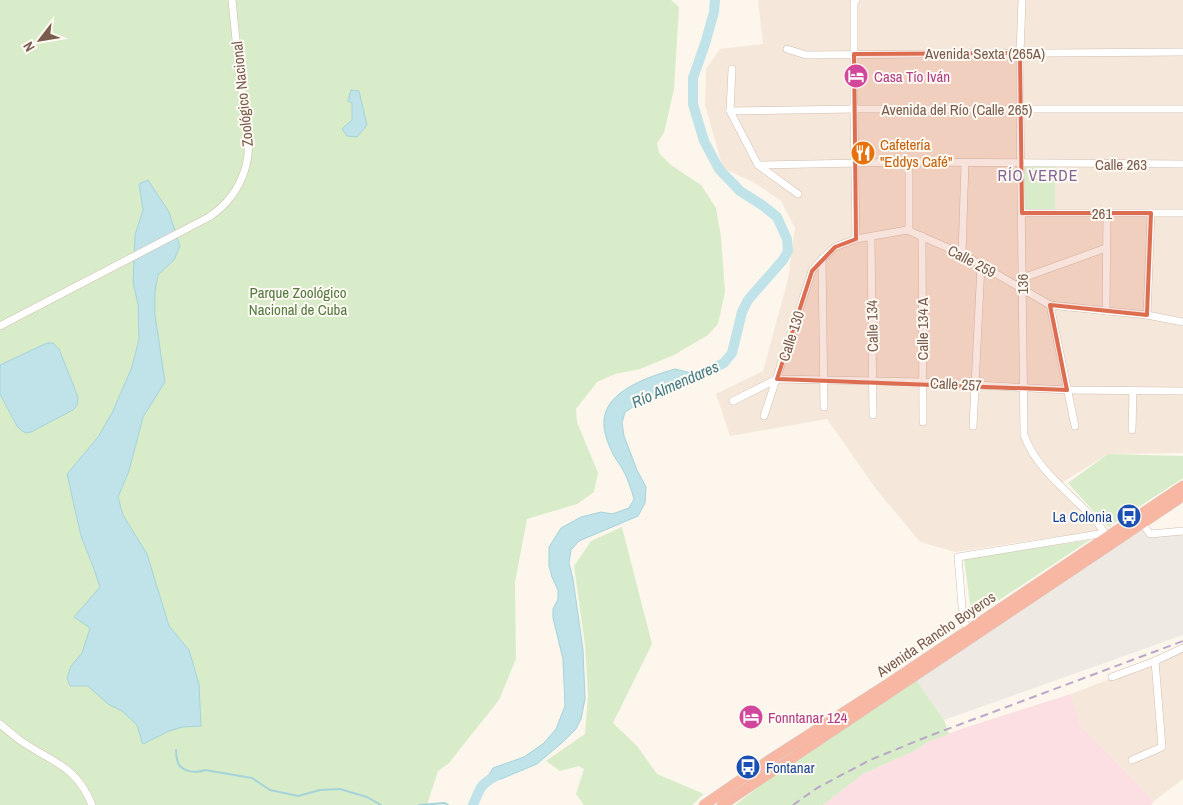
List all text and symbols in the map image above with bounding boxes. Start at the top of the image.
north arrow [15,15,65,65]
text: N [19,39,39,55]
street label: Zoológico Nacional [226,40,258,148]
street label: Avenida Sexta (265A) [924,43,1045,64]
hotel icon: Casa Tío Iván [843,63,869,89]
place label: Casa Tío Iván [874,66,950,87]
street label: Avenida del Río (Calle 265) [881,99,1032,120]
place label: Cafetería "Eddys Café" [880,134,952,172]
restaurant icon: Cafetería "Eddys Café" [850,140,876,166]
street label: Calle 263 [1095,154,1147,175]
district label: RÍO VERDE [997,164,1079,186]
street label: 261 [1092,203,1112,224]
street label: Calle 259 [944,240,1000,283]
street label: 136 [1012,274,1033,294]
park label: Parque Zoológico Nacional de Cuba [249,282,347,320]
street label: Calle 134 A [912,297,933,360]
street label: Calle 134 [861,300,883,352]
street label: Calle 130 [773,308,809,364]
water label: Río Almendares [628,355,722,413]
street label: Calle 257 [930,372,983,396]
bus stop icon: La Colonia [1116,503,1142,529]
place label: La Colonia [1053,506,1112,527]
street label: Avenida Rancho Boyeros [872,586,1000,682]
hotel icon: Fonntanar 124 [738,704,764,730]
place label: Fonntanar 124 [768,707,848,728]
bus stop icon: Fontanar [735,754,761,780]
place label: Fontanar [766,757,815,778]

